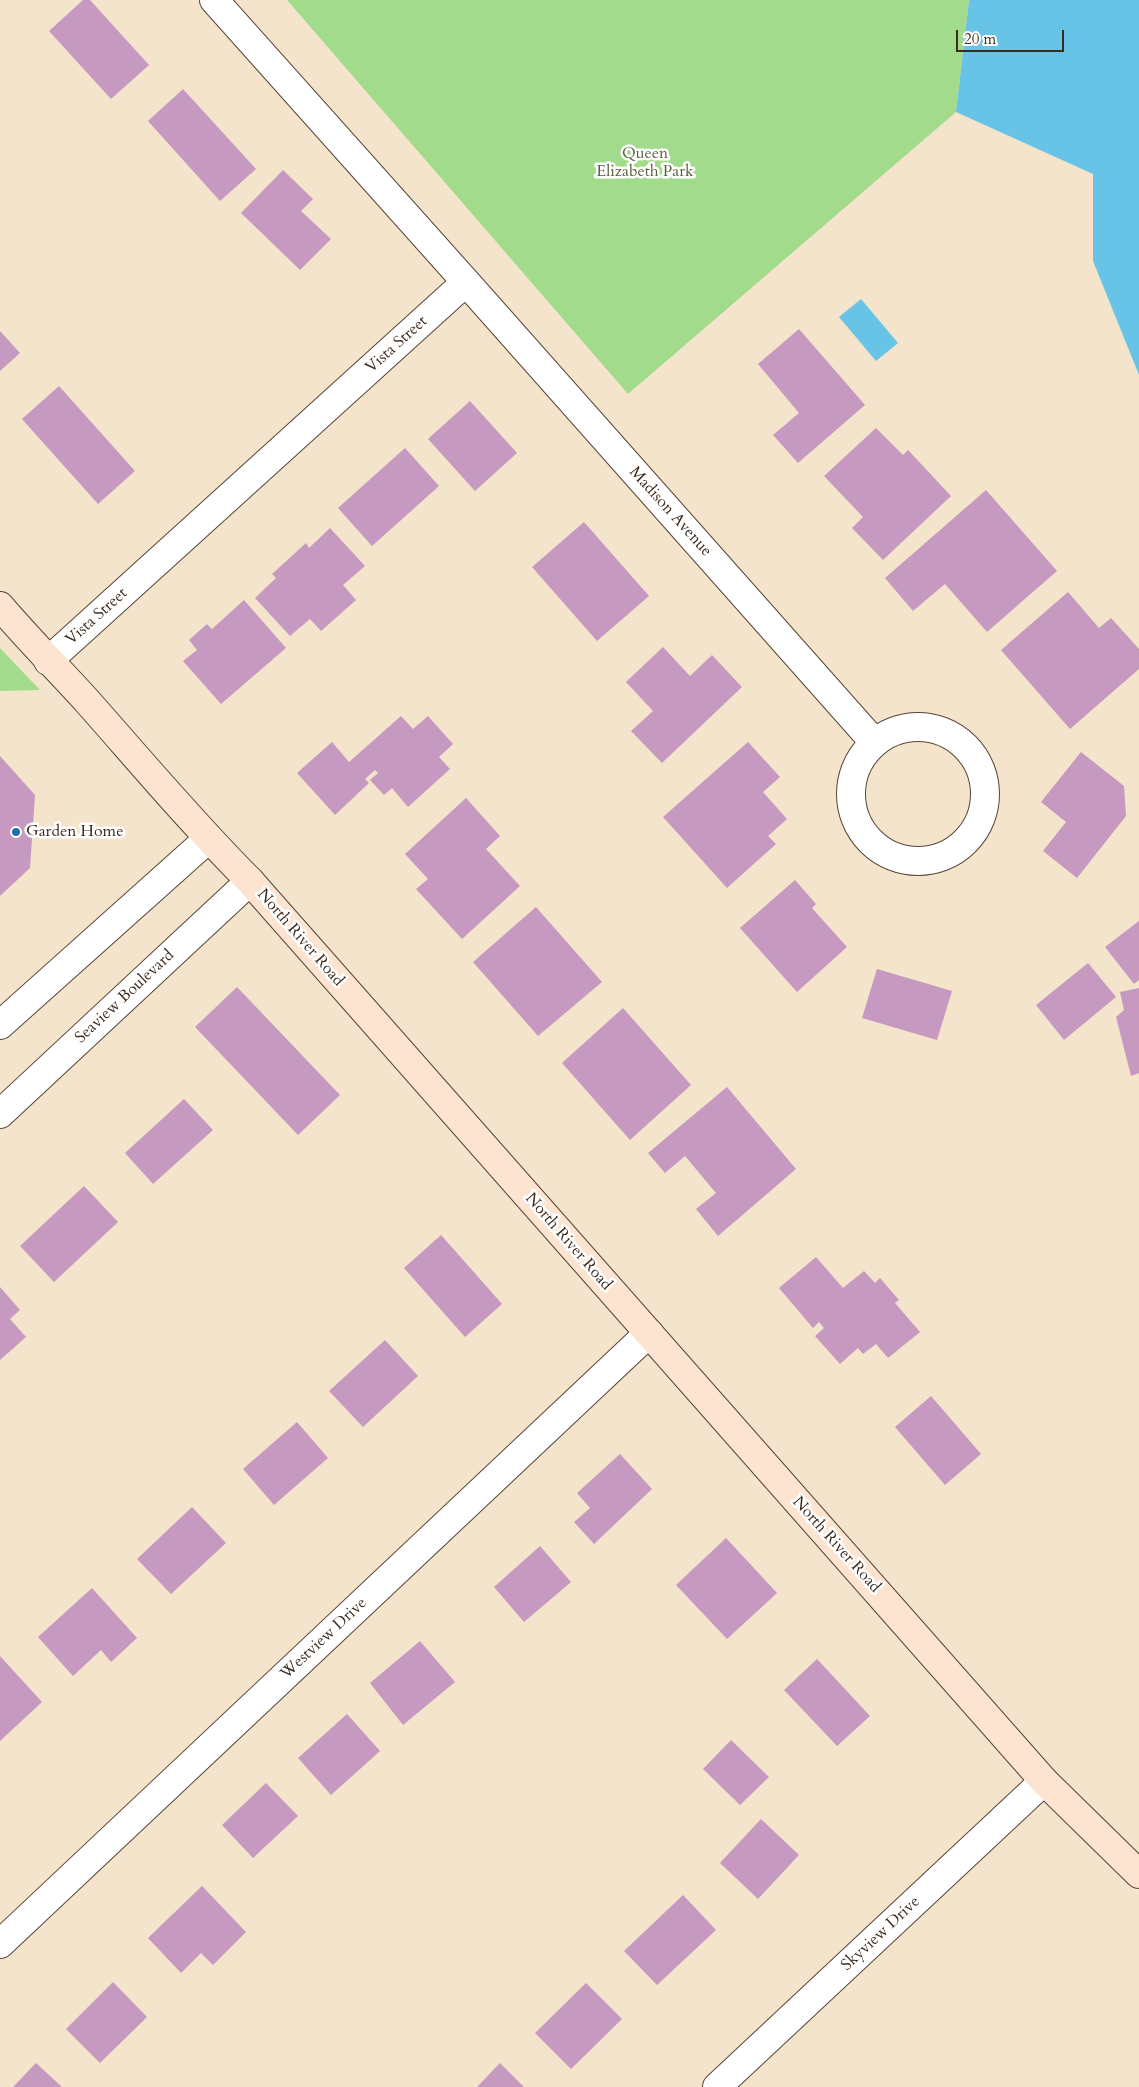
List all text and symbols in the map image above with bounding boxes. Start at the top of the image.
scale bar [959,20,1066,52]
text: 20 m [964,29,996,49]
park label: Queen Elizabeth Park [596,144,694,182]
street label: Vista Street [362,312,432,378]
street label: Madison Avenue [625,463,715,561]
street label: Vista Street [62,584,132,650]
place label: Garden Home [26,822,123,842]
marker: Garden Home [10,826,22,838]
street label: North River Road [253,885,347,991]
street label: Seaview Boulevard [72,946,178,1048]
street label: North River Road [521,1189,615,1295]
street label: North River Road [788,1493,884,1597]
street label: Westview Drive [277,1594,371,1684]
street label: Skyview Drive [838,1893,924,1975]

